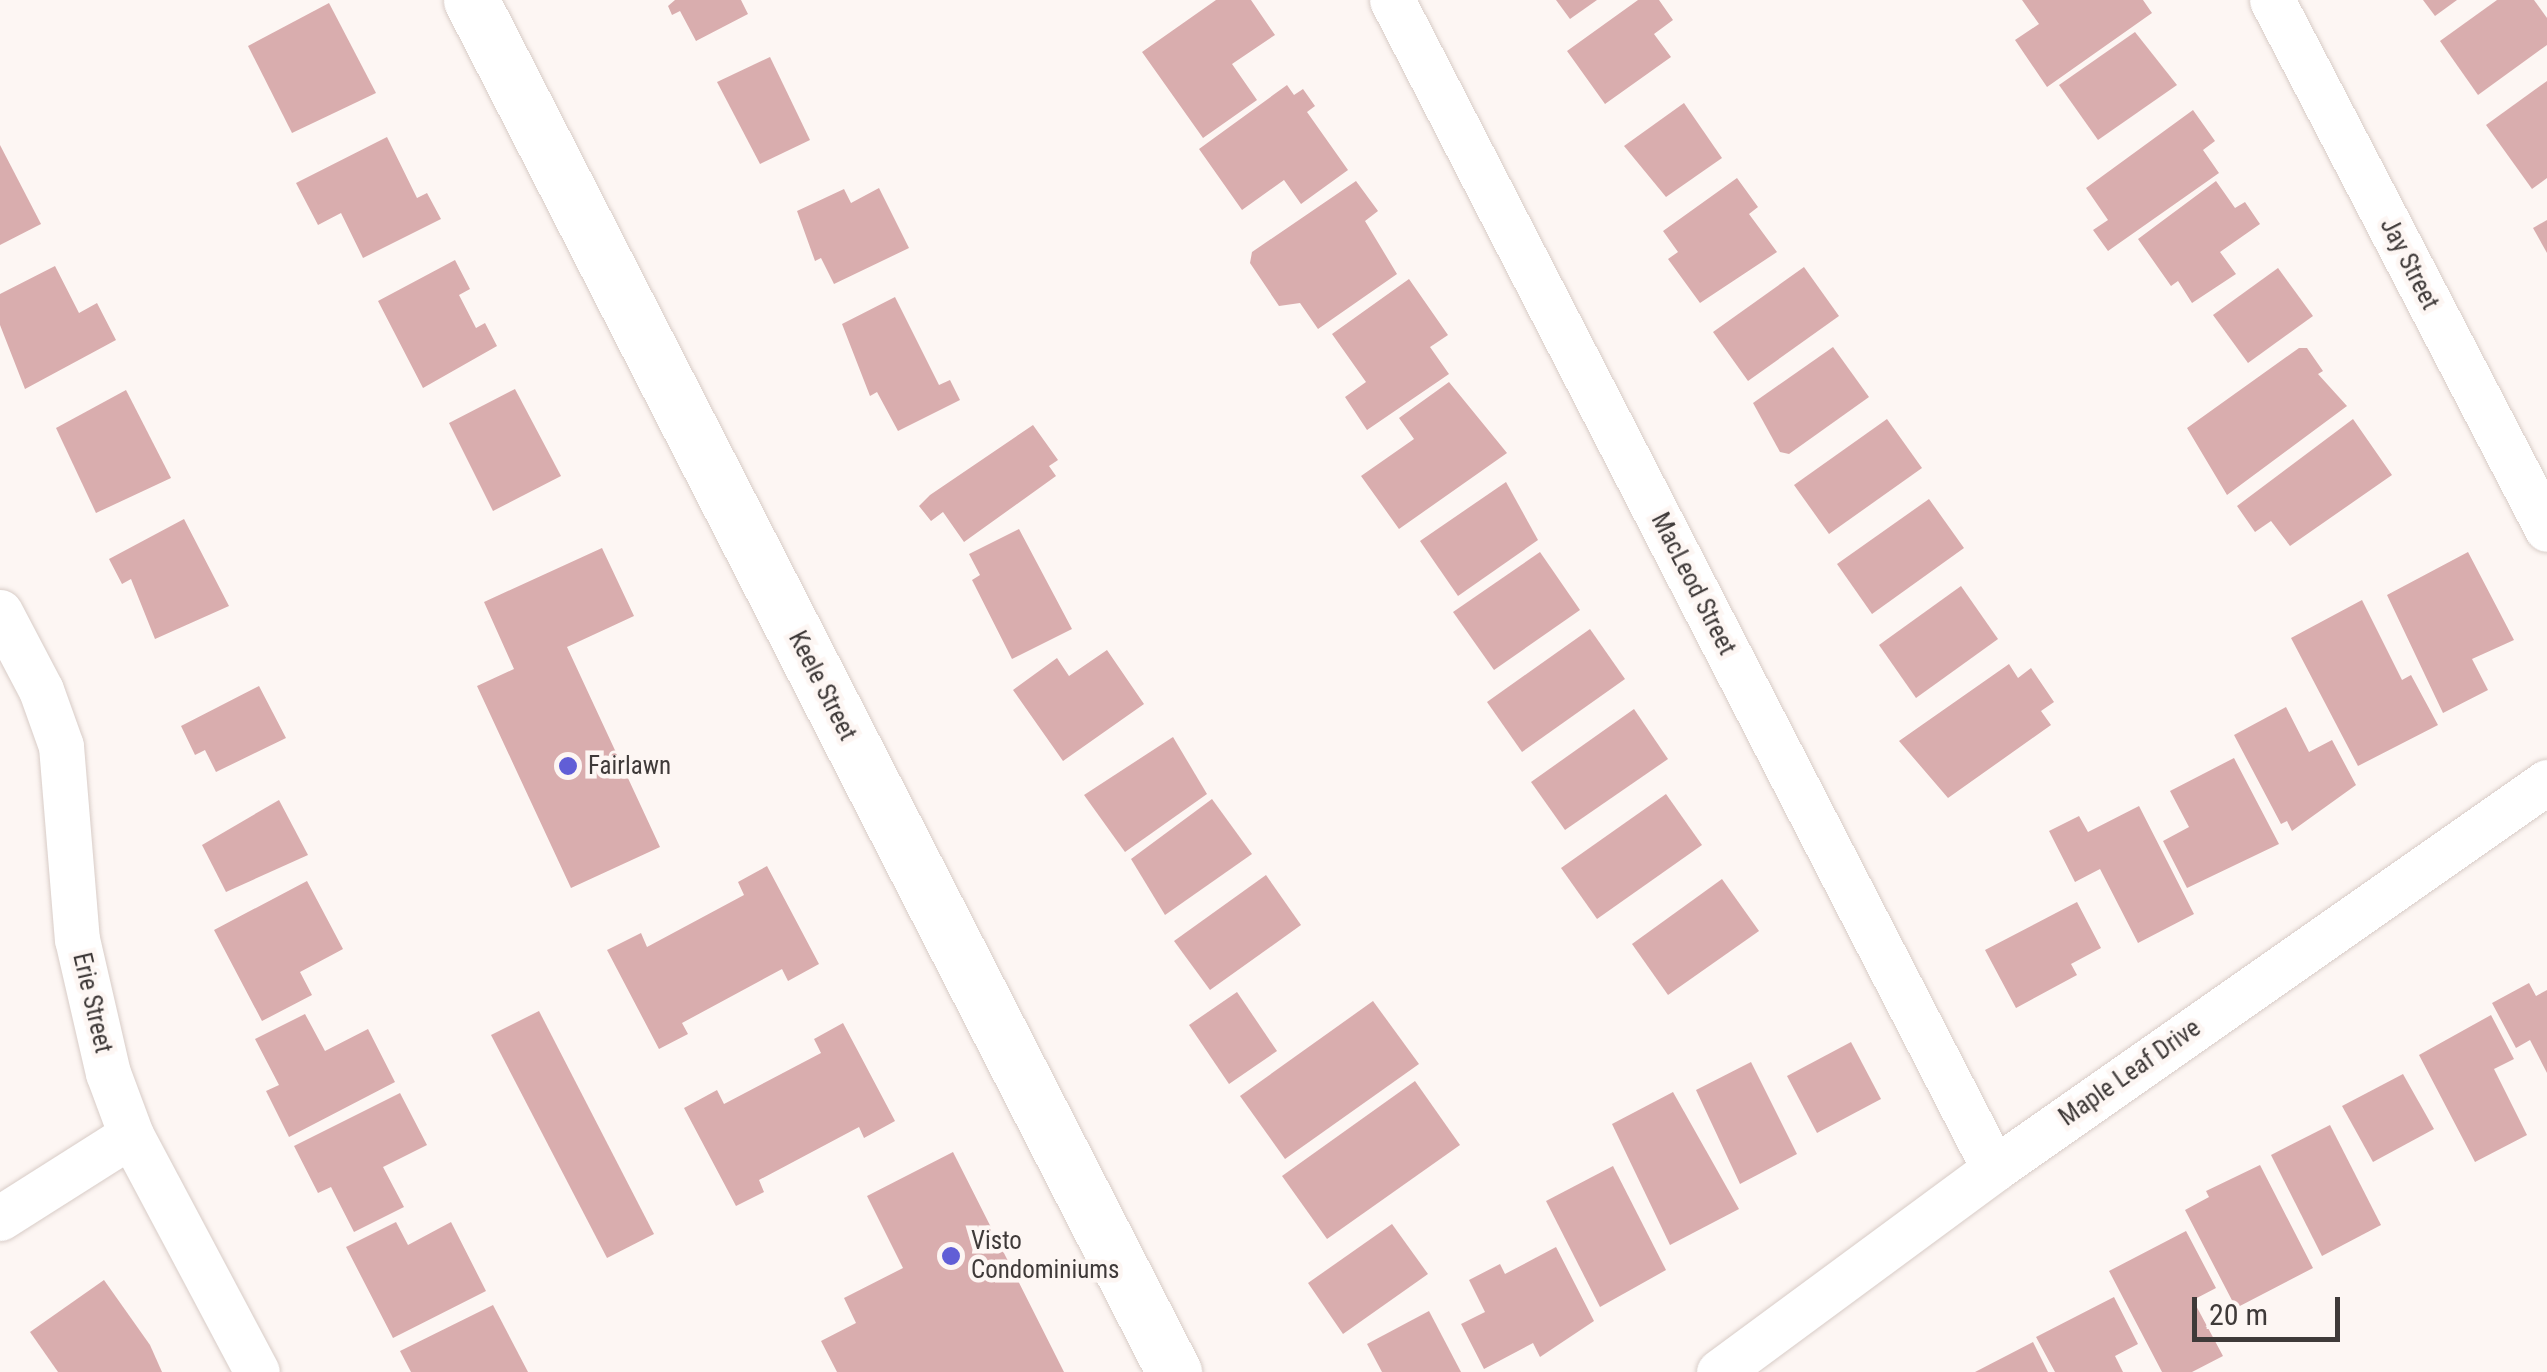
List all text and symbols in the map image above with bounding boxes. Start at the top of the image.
street label: Jay Street [2373,213,2445,315]
street label: MacLeod Street [1644,508,1742,660]
street label: Keele Street [782,626,862,746]
place label: Fairlawn [588,751,671,781]
marker: Fairlawn [557,755,579,777]
street label: Erie Street [66,950,118,1056]
street label: Maple Leaf Drive [2054,1013,2206,1133]
place label: Visto Condominiums [971,1227,1119,1286]
marker: Visto Condominiums [940,1245,962,1267]
scale bar [2197,1277,2344,1339]
text: 20 m [2209,1297,2268,1332]

